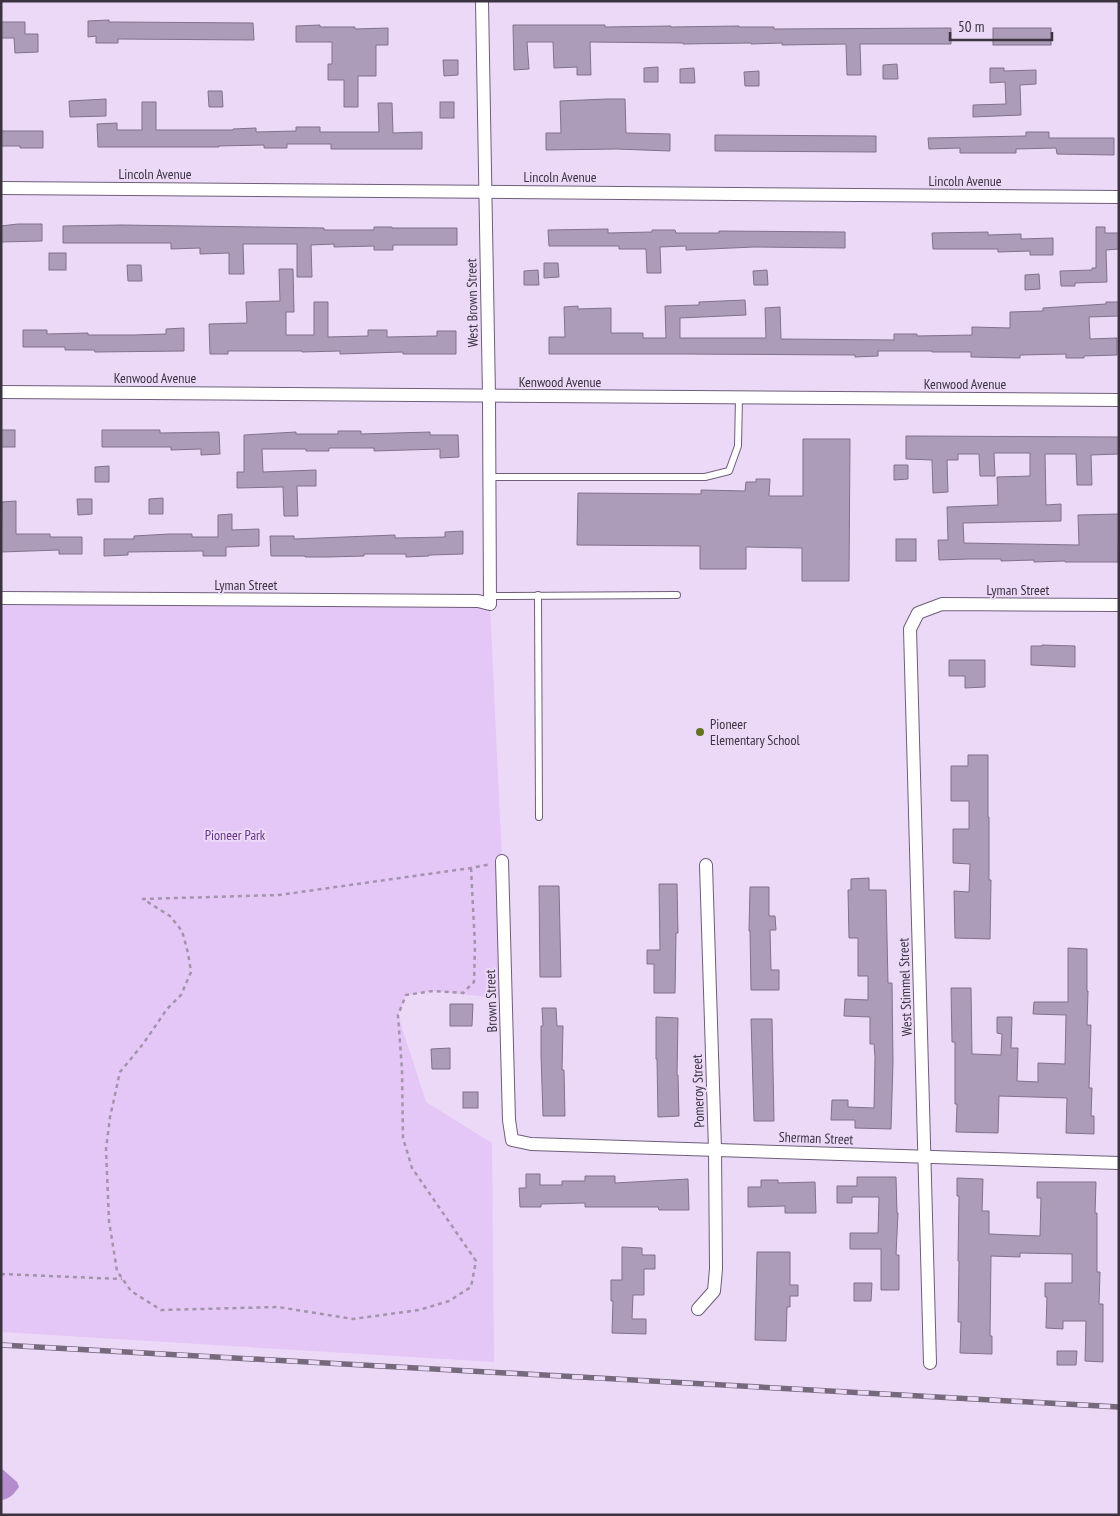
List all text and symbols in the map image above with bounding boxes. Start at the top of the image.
scale bar [950,10,1052,42]
text: 50 m [958,17,984,36]
street label: Lincoln Avenue [118,165,192,183]
street label: Lincoln Avenue [523,168,597,186]
street label: Lincoln Avenue [928,172,1002,190]
street label: West Brown Street [462,258,482,348]
street label: Kenwood Avenue [114,369,197,387]
street label: Kenwood Avenue [519,373,602,391]
street label: Kenwood Avenue [924,375,1007,393]
street label: Lyman Street [215,576,278,594]
street label: Lyman Street [987,581,1050,599]
place label: Pioneer Elementary School [710,715,800,749]
marker: Pioneer Elementary School [694,726,706,738]
park label: Pioneer Park [205,826,266,844]
street label: West Stimmel Street [894,937,916,1036]
street label: Brown Street [481,969,501,1033]
street label: Pomeroy Street [688,1054,708,1128]
street label: Sherman Street [778,1128,854,1148]

